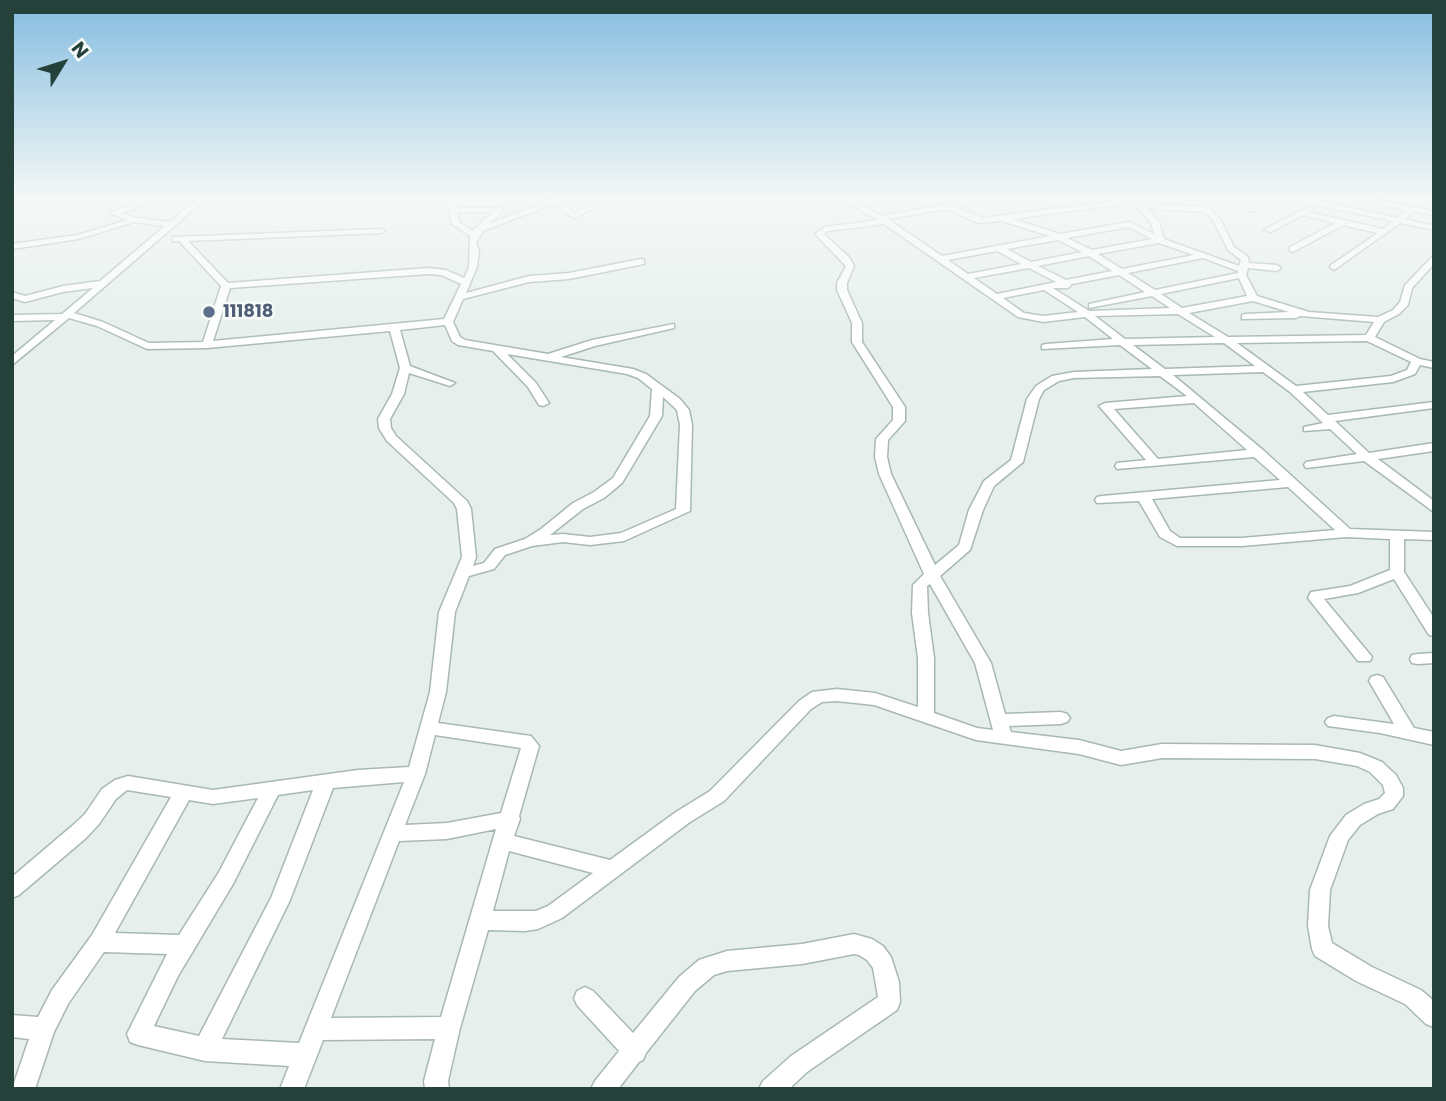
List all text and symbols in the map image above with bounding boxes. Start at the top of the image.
north arrow [28,28,98,98]
text: N [65,36,95,64]
place label: 111818 [223,301,273,323]
marker: 111818 [201,304,217,320]

